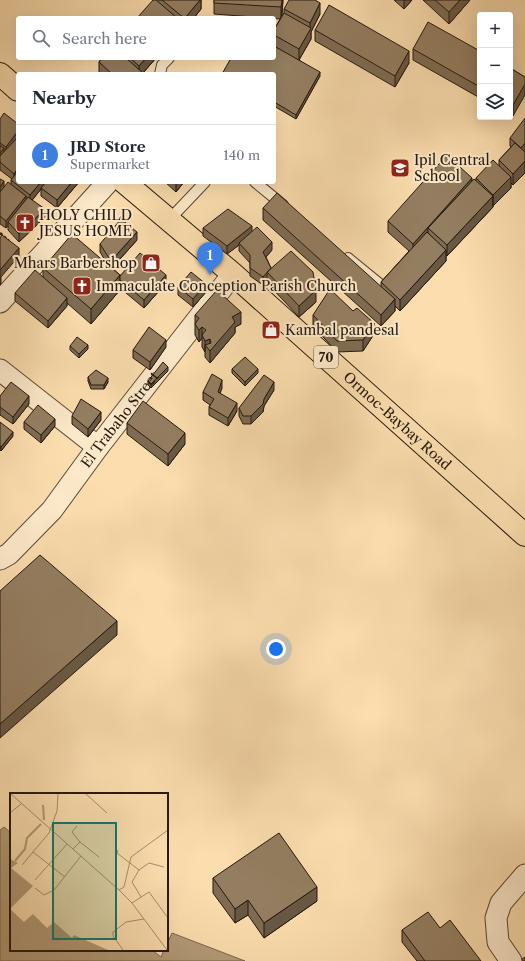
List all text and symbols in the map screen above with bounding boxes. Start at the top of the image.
map controls [477,12,513,120]
button: + [477,12,513,48]
search box [16,16,276,60]
icon: search [30,27,52,49]
text: Search here [62,29,147,48]
button: − [477,48,513,84]
button: layers [477,84,513,120]
text: Nearby [32,88,96,108]
text: JRD Store [70,137,146,156]
text: 1 [42,147,48,163]
text: 140 m [223,147,260,163]
place label: Ipil Central School [414,151,490,185]
text: Supermarket [70,156,150,172]
school or university icon: Ipil Central School [389,157,411,179]
place label: HOLY CHILD JESUS HOME [37,206,132,240]
church icon: HOLY CHILD JESUS HOME [14,212,36,234]
pin: 1 [197,242,223,275]
shop icon: Mhars Barbershop [140,252,162,274]
place label: Mhars Barbershop [14,254,137,272]
church icon: Immaculate Conception Parish Church [71,275,93,297]
place label: Immaculate Conception Parish Church [96,277,356,295]
shop icon: Kambal pandesal [260,319,282,341]
place label: Kambal pandesal [285,321,399,339]
road number: 70 [314,346,338,368]
street label: El Trabaho Street [77,368,163,471]
street label: Ormoc-Baybay Road [340,368,455,474]
your location [266,639,286,659]
inset map [10,793,168,951]

